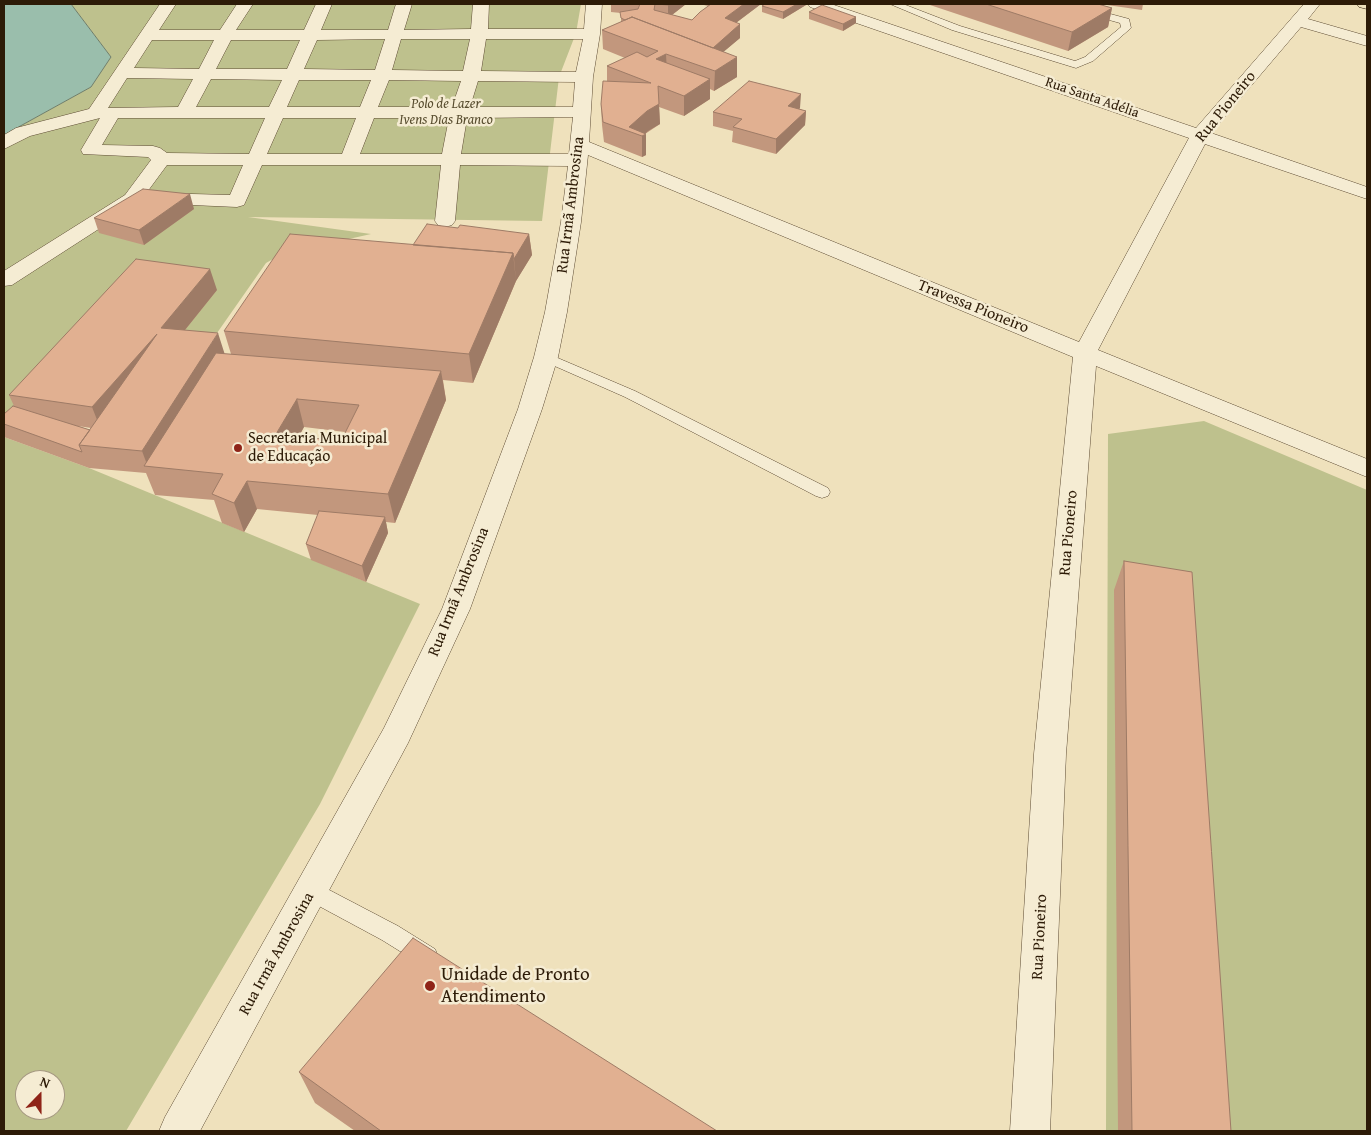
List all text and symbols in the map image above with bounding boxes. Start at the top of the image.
street label: Rua Pioneiro [1192,68,1260,146]
street label: Rua Santa Adélia [1043,74,1141,122]
park label: Polo de Lazer Ivens Dias Branco [399,96,493,128]
street label: Rua Irmã Ambrosina [553,136,589,274]
street label: Travessa Pioneiro [915,276,1031,338]
place label: Secretaria Municipal de Educação [248,429,387,467]
marker: Secretaria Municipal de Educação [232,442,244,454]
street label: Rua Pioneiro [1056,489,1082,577]
street label: Rua Irmã Ambrosina [424,525,494,659]
street label: Rua Irmã Ambrosina [235,889,319,1019]
street label: Rua Pioneiro [1028,894,1052,980]
place label: Unidade de Pronto Atendimento [441,964,590,1008]
marker: Unidade de Pronto Atendimento [423,979,437,993]
north arrow [15,1070,65,1120]
text: N [37,1071,53,1093]

